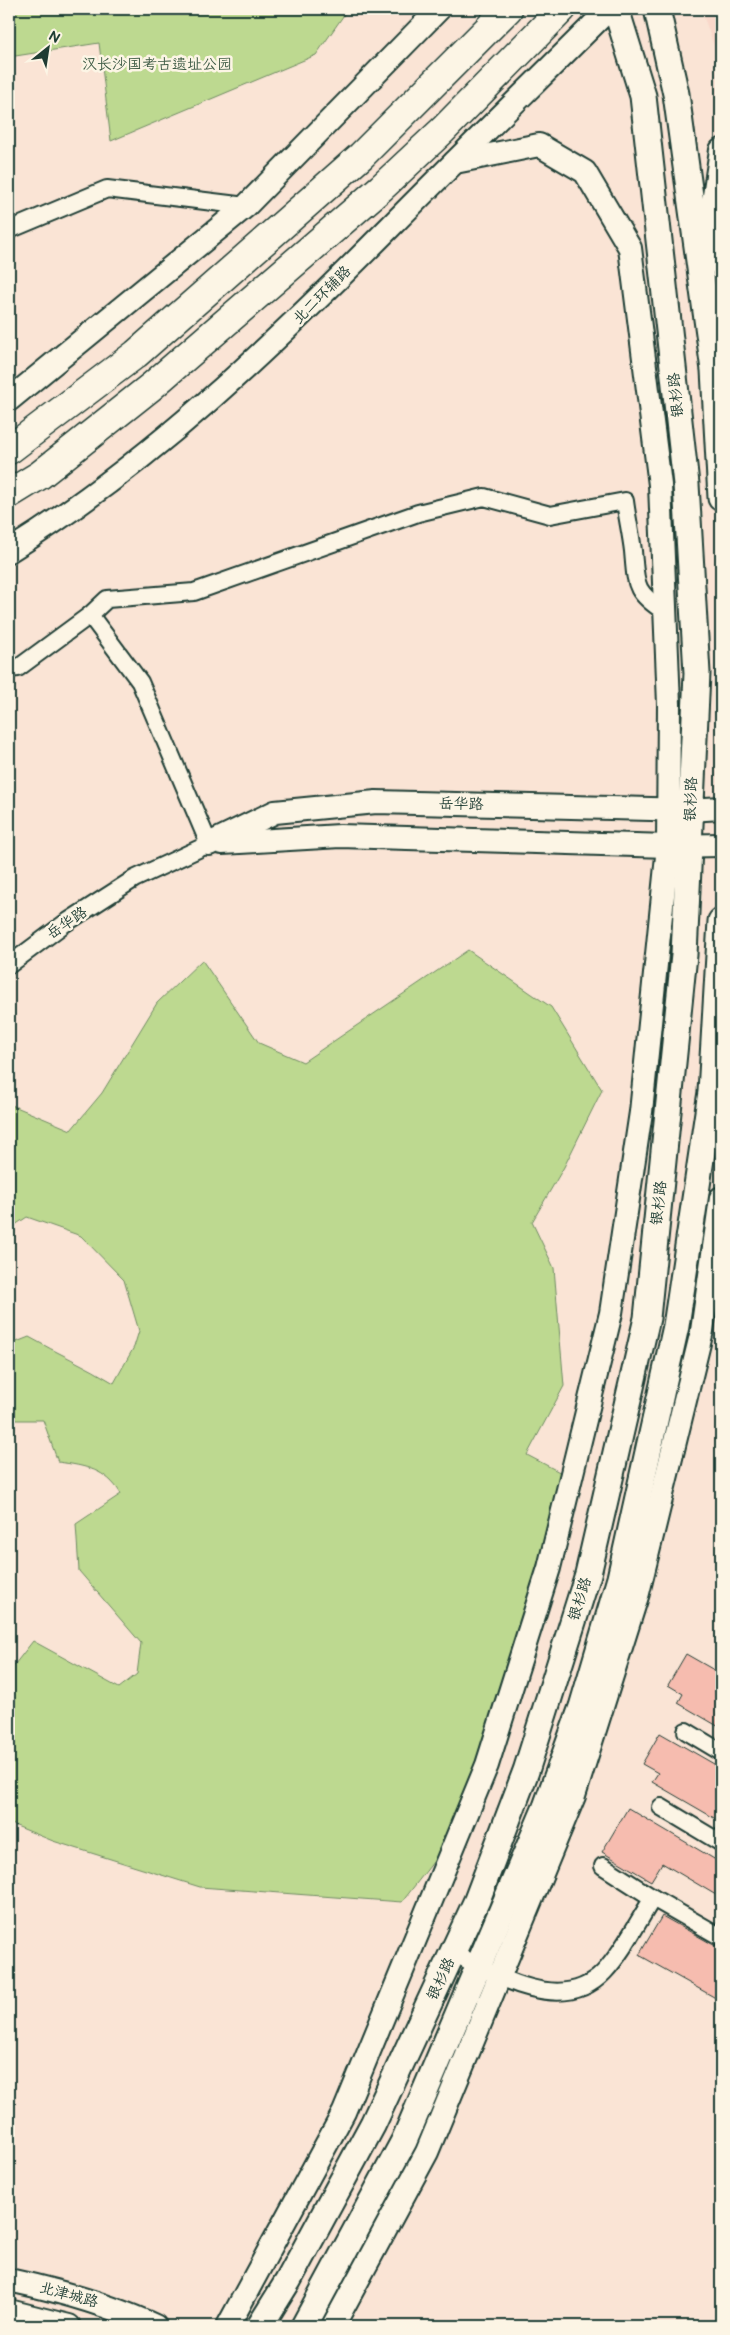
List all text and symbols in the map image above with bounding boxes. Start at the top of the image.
north arrow [22,22,72,72]
text: N [45,27,63,47]
park label: 汉长沙国考古遗址公园 [82,55,232,74]
street label: 北二环辅路 [289,262,355,328]
street label: 银杉路 [664,372,688,418]
street label: 银杉路 [681,776,701,822]
street label: 岳华路 [438,794,484,814]
street label: 岳华路 [43,903,91,943]
street label: 银杉路 [647,1180,671,1226]
street label: 银杉路 [564,1575,596,1623]
street label: 银杉路 [423,1955,459,2003]
street label: 北津城路 [38,2278,100,2312]

